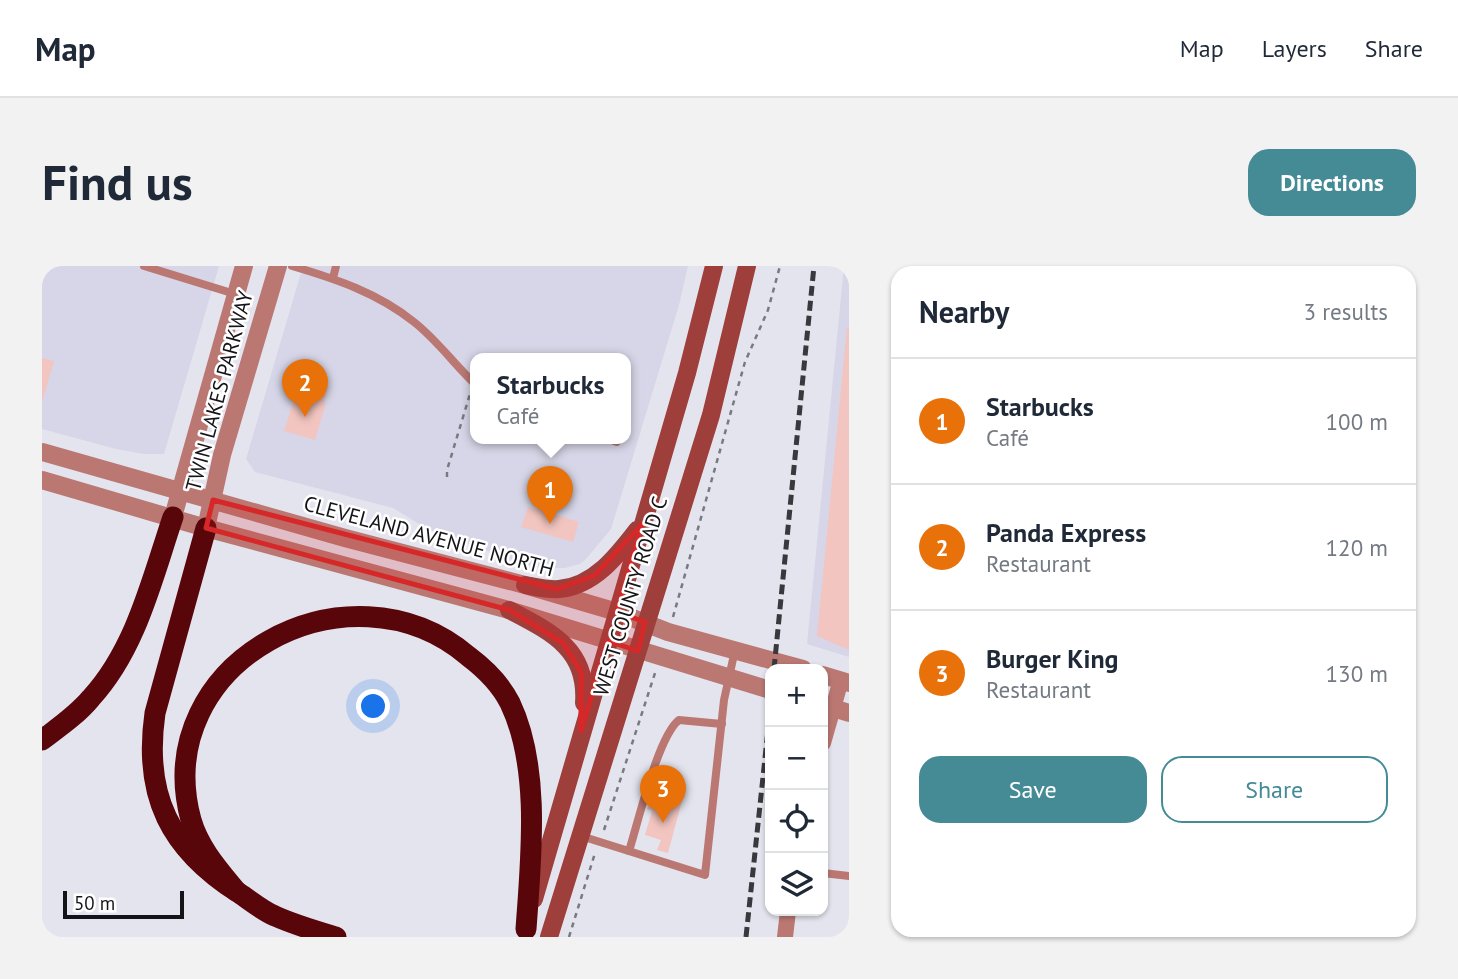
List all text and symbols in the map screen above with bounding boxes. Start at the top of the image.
text: Map [35,27,96,70]
text: Map [1180,33,1224,64]
text: Layers [1262,33,1327,64]
text: Share [1365,33,1423,64]
button: Directions [1248,149,1416,216]
text: Find us [42,150,193,214]
street label: TWIN LAKES PARKWAY [179,288,259,494]
text: Nearby [919,292,1009,331]
text: 3 results [1304,297,1388,326]
popup [470,353,631,444]
pin: 2 [282,359,328,417]
text: Starbucks [497,368,604,401]
text: Starbucks [986,390,1094,423]
text: Café [497,401,540,430]
text: 1 [935,407,949,436]
text: 100 m [1326,407,1388,436]
text: Café [986,423,1029,452]
pin: 1 [527,466,573,524]
street label: CLEVELAND AVENUE NORTH [301,490,557,582]
street label: WEST COUNTY ROAD C [587,493,673,699]
text: Panda Express [986,516,1146,549]
text: 2 [935,533,949,562]
text: 120 m [1326,533,1388,562]
text: Restaurant [986,549,1091,578]
text: Burger King [986,642,1119,675]
text: 3 [935,659,949,688]
text: 130 m [1326,659,1388,688]
map controls [765,664,828,916]
button: + [765,664,828,727]
text: Restaurant [986,675,1091,704]
your location [356,689,390,723]
button: − [765,727,828,790]
button: Save [919,756,1147,823]
button: Share [1161,756,1388,823]
pin: 3 [640,765,686,823]
button: locate [765,790,828,853]
button: layers [765,853,828,916]
scale bar [63,888,184,920]
text: 50 m [74,891,115,915]

